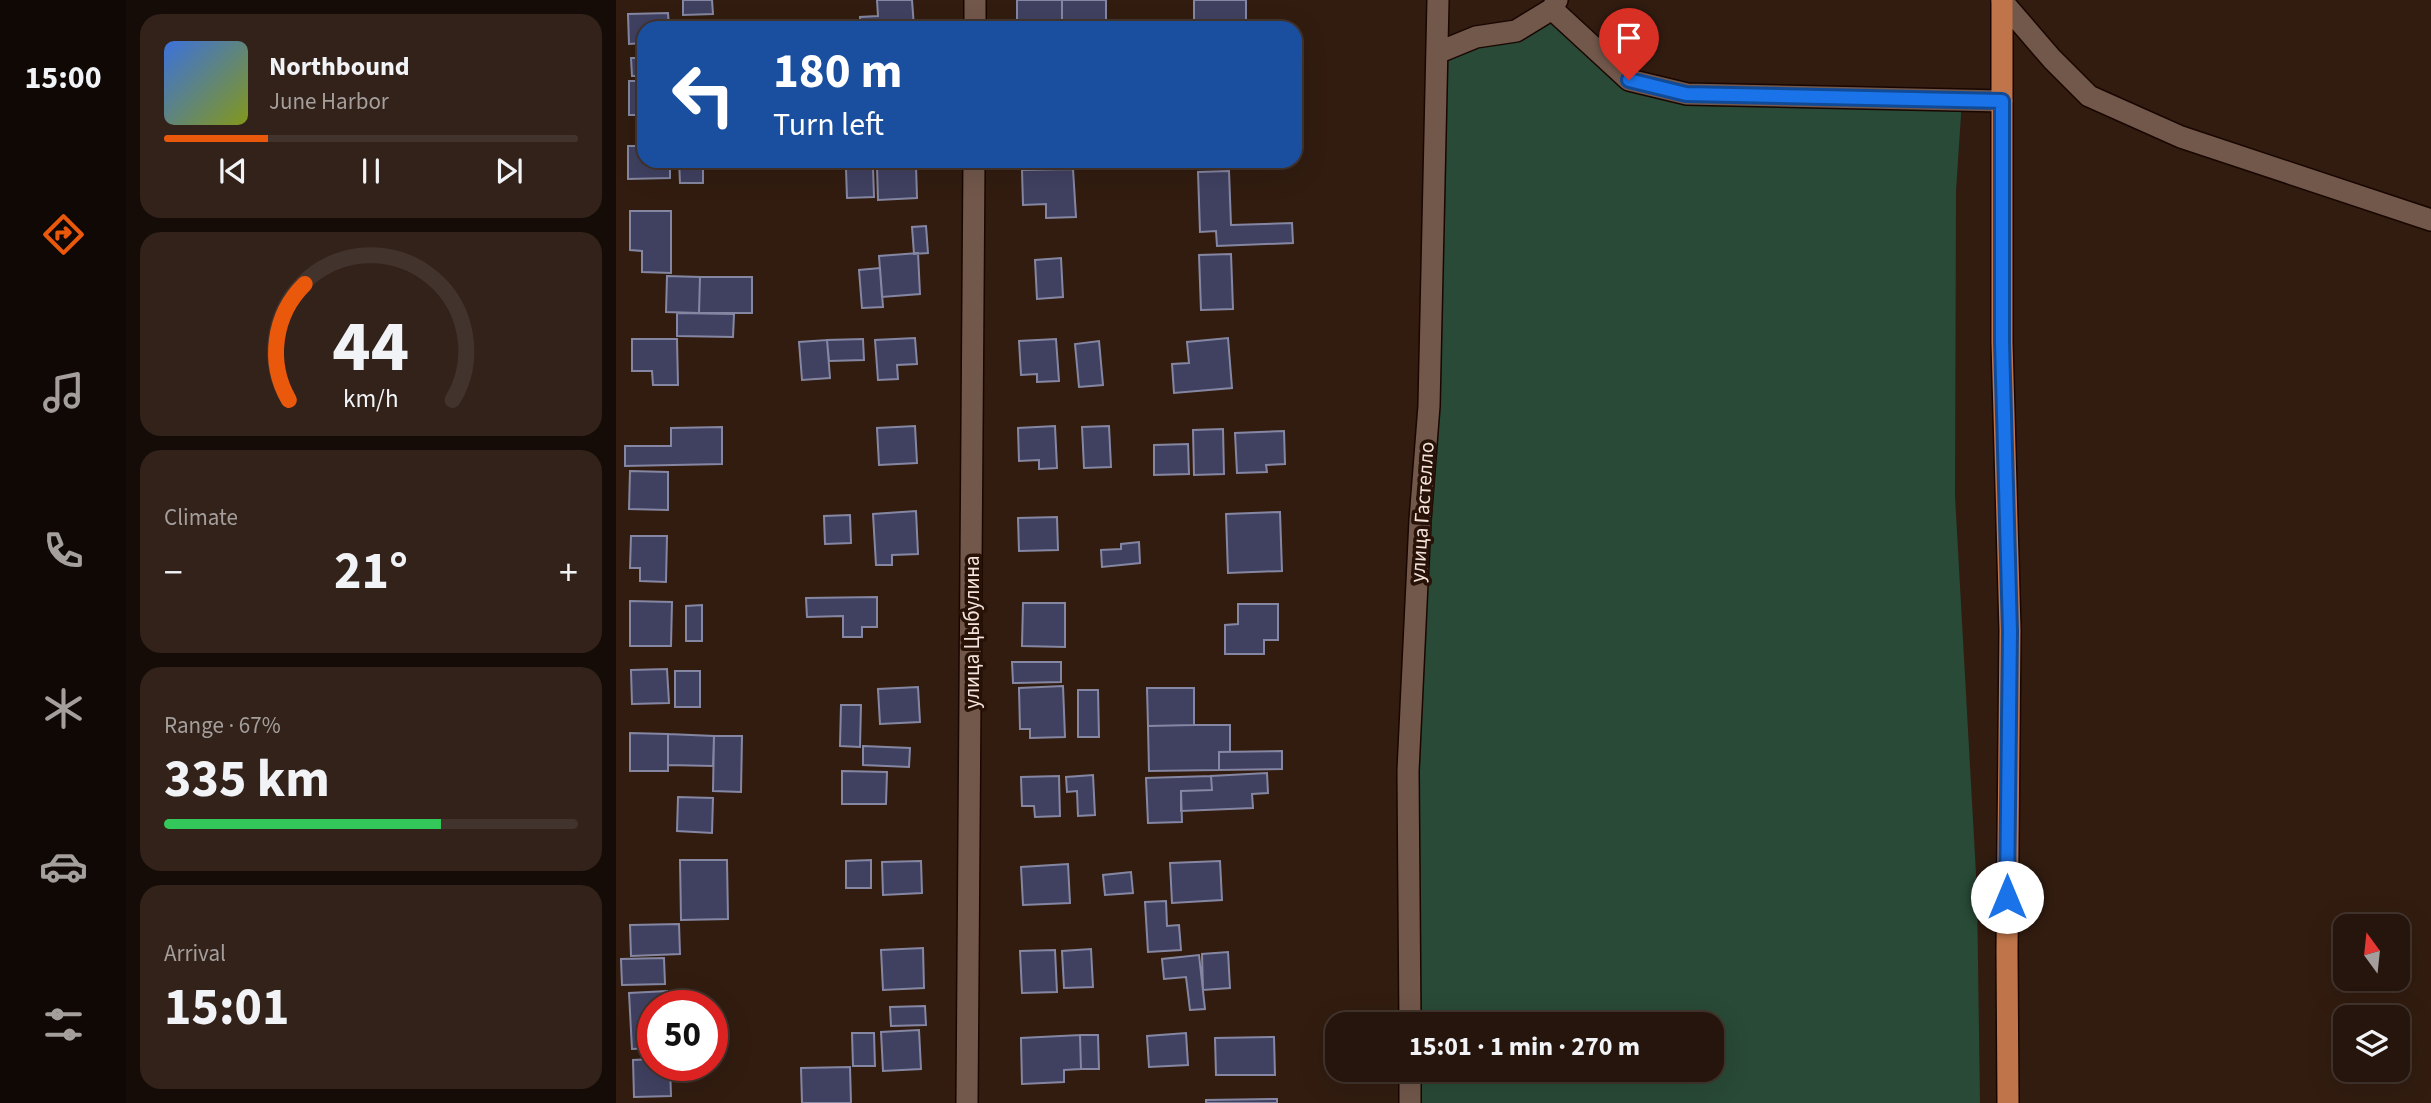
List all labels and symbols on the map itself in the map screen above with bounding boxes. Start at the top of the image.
pin [1599,8,1659,80]
street label: улица Гастелло [1402,441,1442,583]
street label: улица Цыбулина [957,555,987,709]
position arrow [1970,860,2044,934]
north arrow [2333,914,2410,990]
speed limit sign: 50 [637,990,728,1081]

